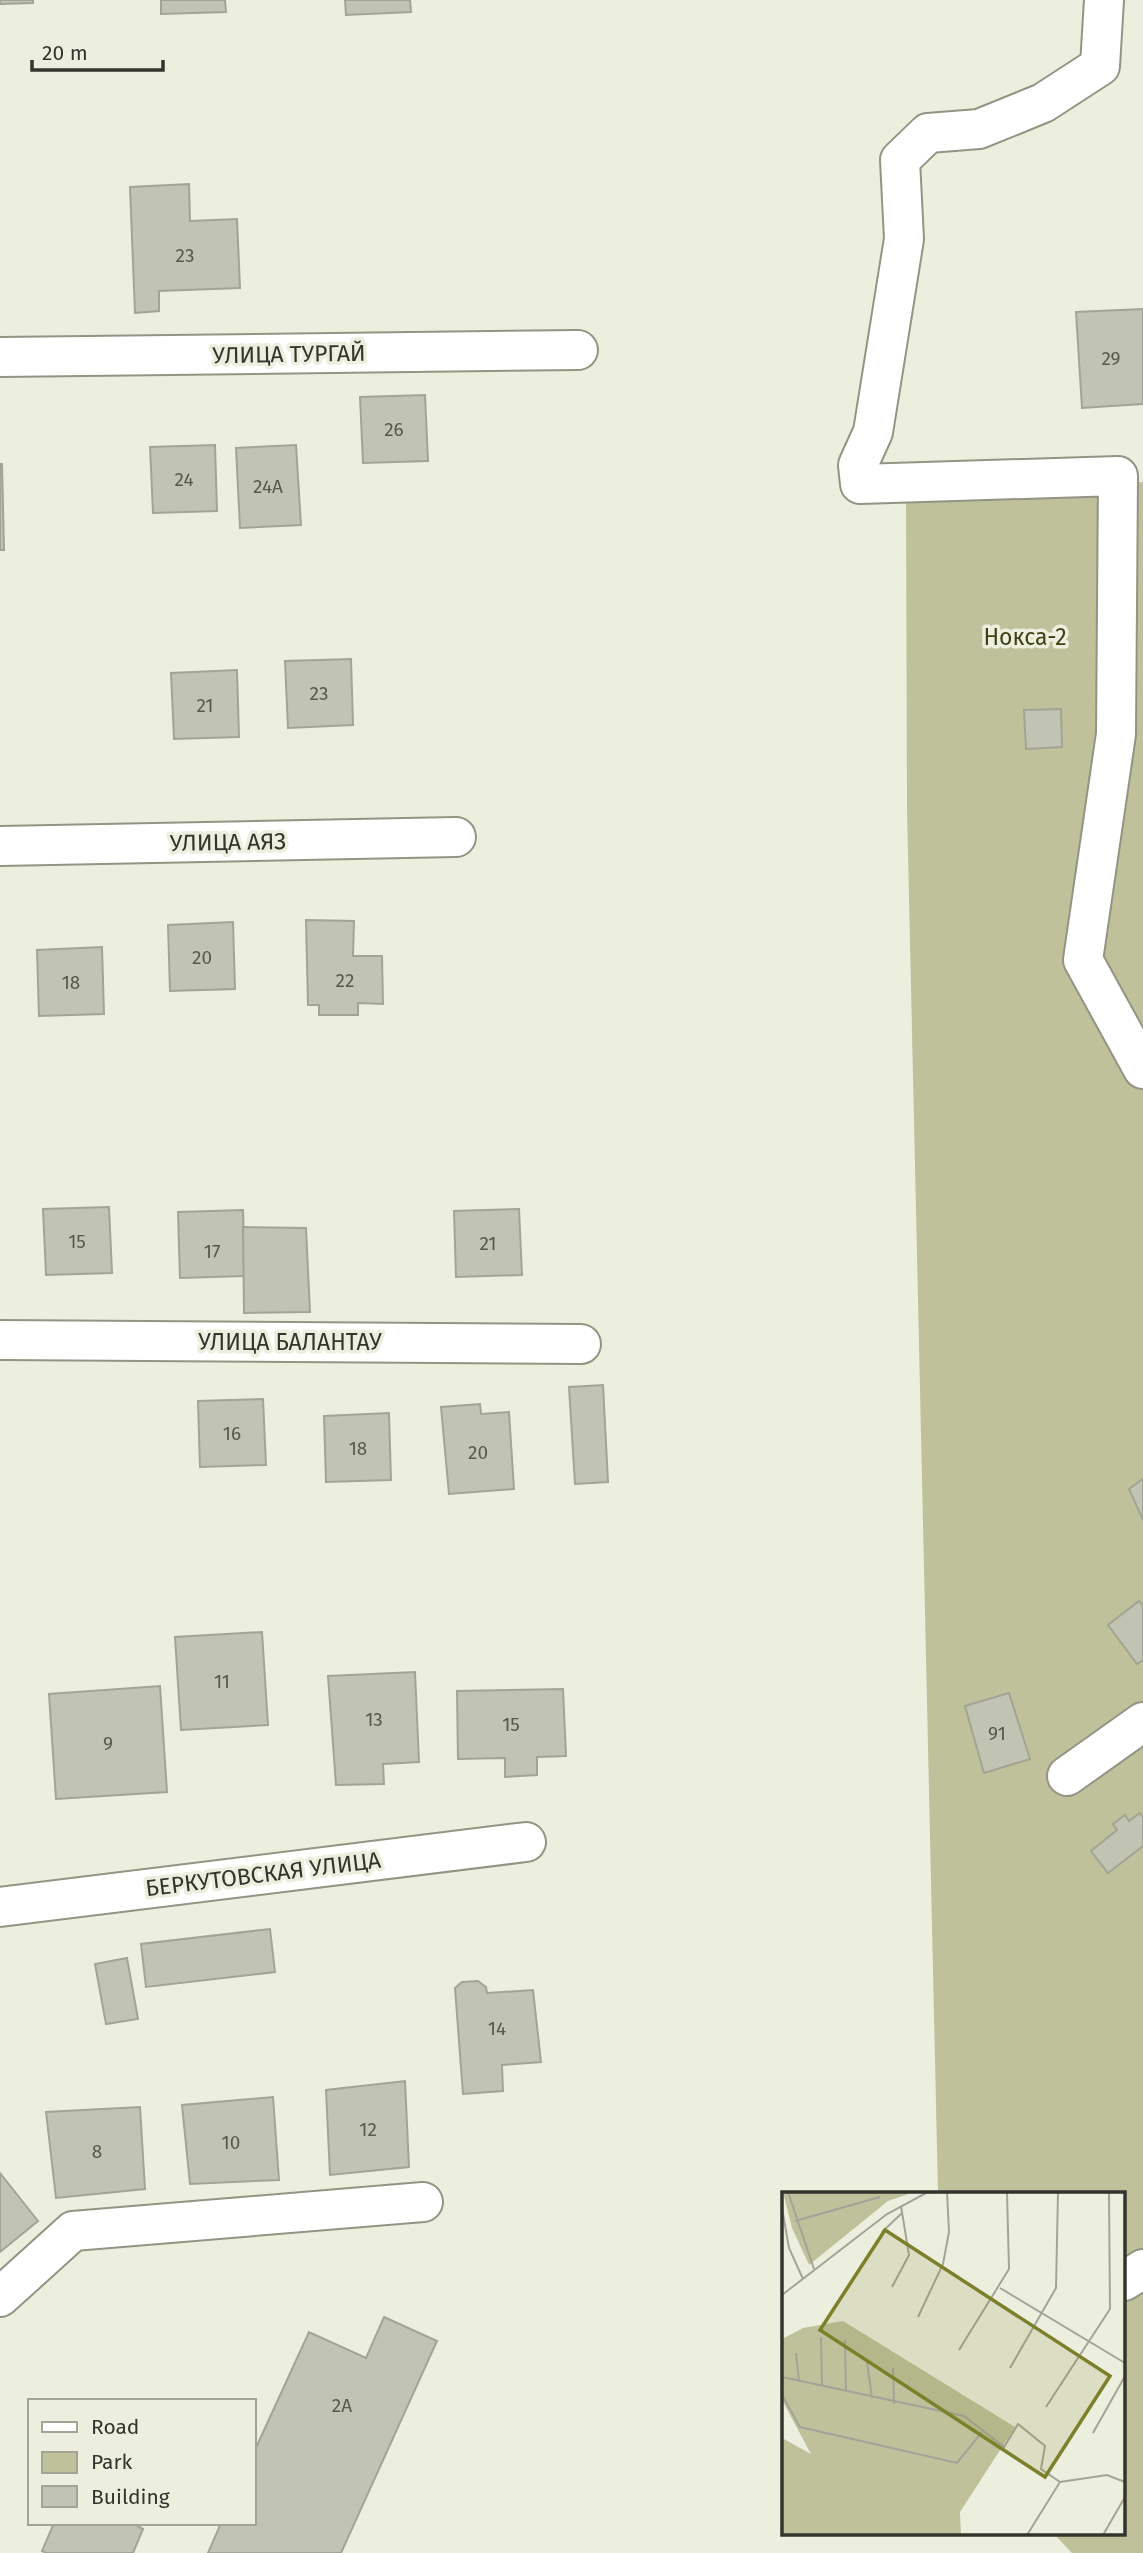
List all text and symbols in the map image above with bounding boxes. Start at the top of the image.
scale bar [32,28,163,72]
text: 20 m [42,40,88,66]
house number: 23 [176,244,194,267]
street label: УЛИЦА ТУРГАЙ [212,339,366,369]
house number: 29 [1101,347,1121,370]
house number: 26 [384,418,404,441]
house number: 24 [174,468,194,491]
house number: 24А [253,475,283,498]
park label: Нокса-2 [983,623,1067,651]
house number: 23 [310,682,328,705]
house number: 21 [196,694,214,717]
street label: УЛИЦА АЯЗ [170,827,286,857]
house number: 20 [192,946,212,969]
house number: 22 [336,969,354,992]
house number: 18 [62,971,80,994]
house number: 15 [68,1230,86,1253]
house number: 21 [479,1232,497,1255]
house number: 17 [204,1240,220,1263]
street label: УЛИЦА БАЛАНТАУ [198,1328,382,1356]
house number: 16 [223,1422,241,1445]
house number: 18 [349,1437,367,1460]
house number: 20 [468,1441,488,1464]
house number: 11 [214,1670,230,1693]
house number: 13 [365,1708,383,1731]
house number: 15 [502,1713,520,1736]
house number: 91 [988,1722,1006,1745]
house number: 9 [103,1732,113,1755]
street label: БЕРКУТОВСКАЯ УЛИЦА [144,1846,383,1902]
house number: 14 [488,2017,506,2040]
house number: 12 [359,2118,377,2141]
house number: 10 [222,2131,240,2154]
house number: 8 [92,2140,102,2163]
inset map [782,2192,1126,2536]
house number: 2А [332,2394,352,2417]
legend [28,2399,256,2525]
text: Road [91,2414,139,2440]
text: Park [91,2449,133,2475]
text: Building [91,2484,170,2510]

